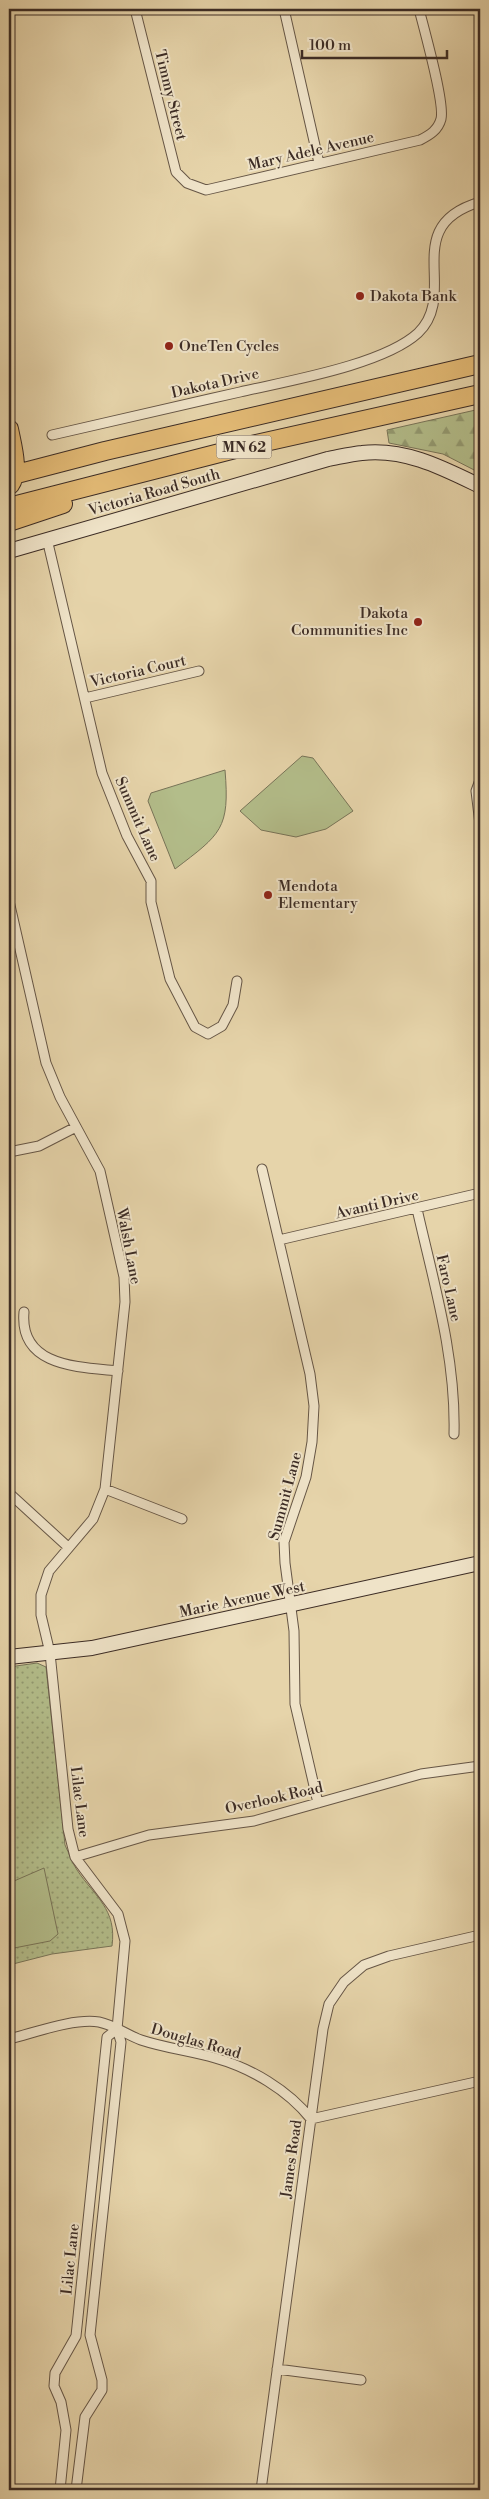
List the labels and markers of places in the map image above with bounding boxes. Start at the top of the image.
place label: Dakota Bank [370,287,458,306]
marker: Dakota Bank [354,290,366,302]
place label: OneTen Cycles [179,337,279,356]
marker: OneTen Cycles [163,340,175,352]
place label: Dakota Communities Inc [291,604,408,640]
marker: Dakota Communities Inc [412,616,424,628]
place label: Mendota Elementary [278,877,358,913]
marker: Mendota Elementary [262,889,274,901]

